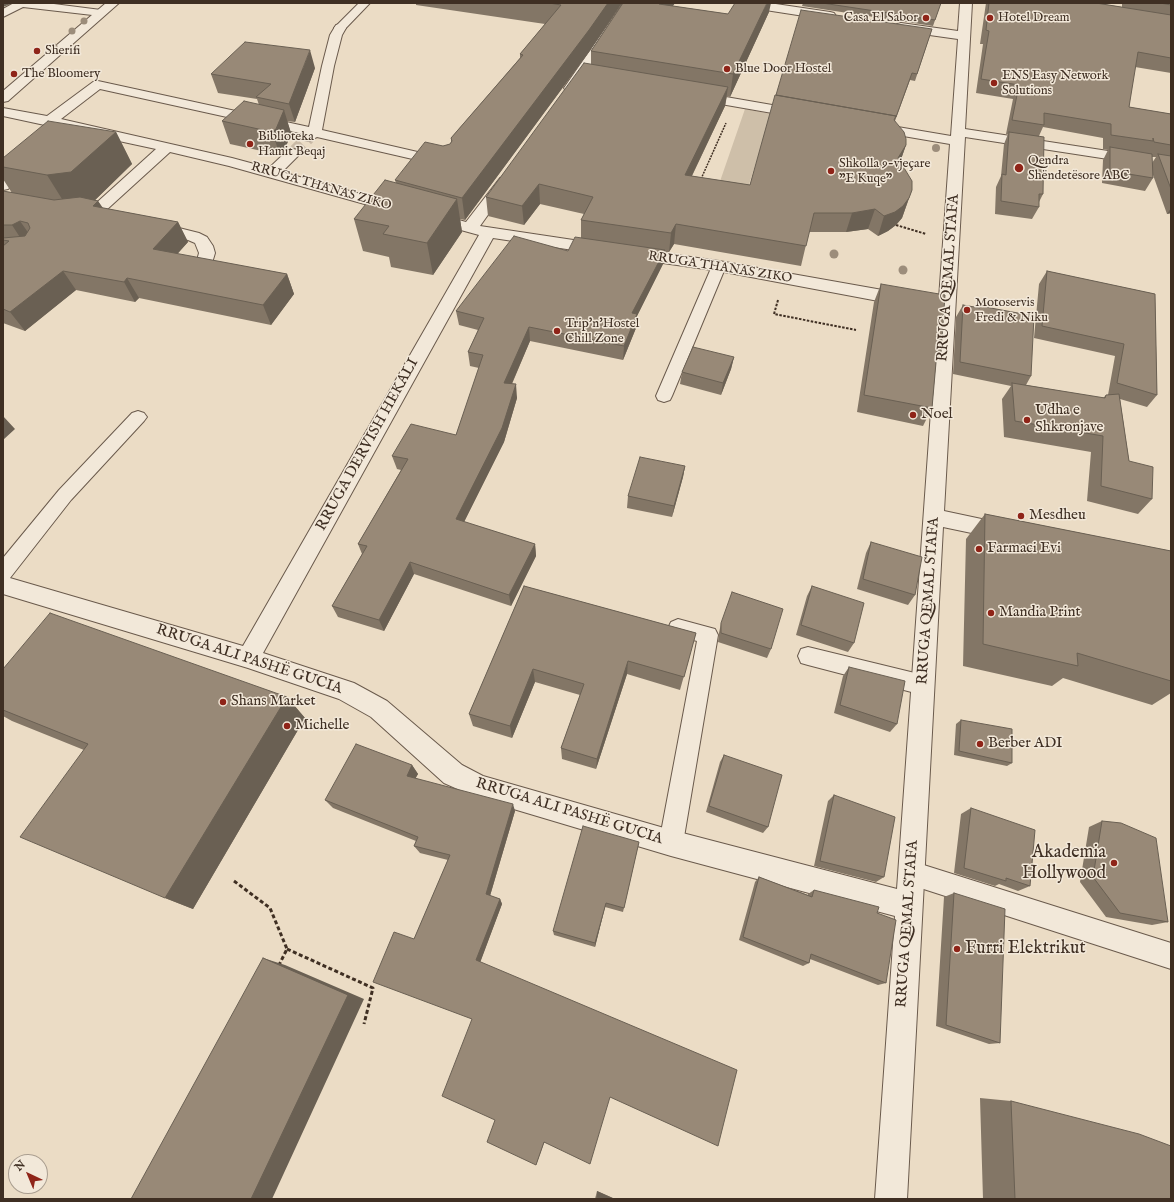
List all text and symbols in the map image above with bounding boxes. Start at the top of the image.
place label: Casa El Sabor [844,10,918,26]
place label: Hotel Dream [998,10,1070,26]
marker: Casa El Sabor [921,13,931,23]
marker: Hotel Dream [985,13,995,23]
place label: Sherifi [45,43,80,59]
marker: Sherifi [32,46,42,56]
place label: Blue Door Hostel [735,61,831,77]
marker: Blue Door Hostel [722,64,732,74]
place label: The Bloomery [22,66,100,82]
place label: ENS Easy Network Solutions [1002,68,1108,99]
marker: The Bloomery [9,69,19,79]
marker: ENS Easy Network Solutions [989,78,999,88]
place label: Biblioteka Hamit Beqaj [258,129,325,160]
marker: Biblioteka Hamit Beqaj [245,139,255,149]
place label: Qendra Shëndetësore ABC [1028,153,1130,184]
place label: Shkolla 9-vjeçare "E Kuqe" [839,156,930,187]
street label: RRUGA THANAS ZIKO [249,159,393,215]
marker: Qendra Shëndetësore ABC [1013,162,1025,174]
marker: Shkolla 9-vjeçare "E Kuqe" [826,166,836,176]
street label: RRUGA QEMAL STAFA [934,193,964,363]
street label: RRUGA THANAS ZIKO [647,249,793,287]
place label: Motoservis Fredi & Niku [975,295,1048,326]
marker: Motoservis Fredi & Niku [962,305,972,315]
place label: Trip'n'Hostel Chill Zone [565,316,639,347]
marker: Trip'n'Hostel Chill Zone [552,326,562,336]
street label: RRUGA DERVISH HEKALI [313,356,423,534]
place label: Udha e Shkronjave [1035,402,1104,437]
place label: Noel [921,406,953,424]
marker: Noel [908,410,918,420]
marker: Udha e Shkronjave [1022,415,1032,425]
place label: Mesdheu [1029,507,1086,525]
marker: Mesdheu [1016,511,1026,521]
street label: RRUGA QEMAL STAFA [914,516,944,686]
place label: Farmaci Evi [987,540,1061,558]
marker: Farmaci Evi [974,544,984,554]
place label: Mandia Print [999,604,1081,622]
marker: Mandia Print [986,608,996,618]
street label: RRUGA ALI PASHË GUCIA [154,621,344,699]
place label: Shans Market [231,693,316,711]
marker: Shans Market [218,697,228,707]
place label: Michelle [295,717,349,735]
marker: Michelle [282,721,292,731]
place label: Berber ADI [988,735,1062,753]
marker: Berber ADI [975,739,985,749]
street label: RRUGA ALI PASHË GUCIA [473,775,665,849]
street label: RRUGA QEMAL STAFA [893,839,923,1009]
place label: Akademia Hollywood [1022,842,1106,884]
marker: Akademia Hollywood [1109,858,1119,868]
place label: Furri Elektrikut [965,938,1086,960]
marker: Furri Elektrikut [952,944,962,954]
north arrow [8,1154,48,1194]
text: N [12,1158,29,1174]

